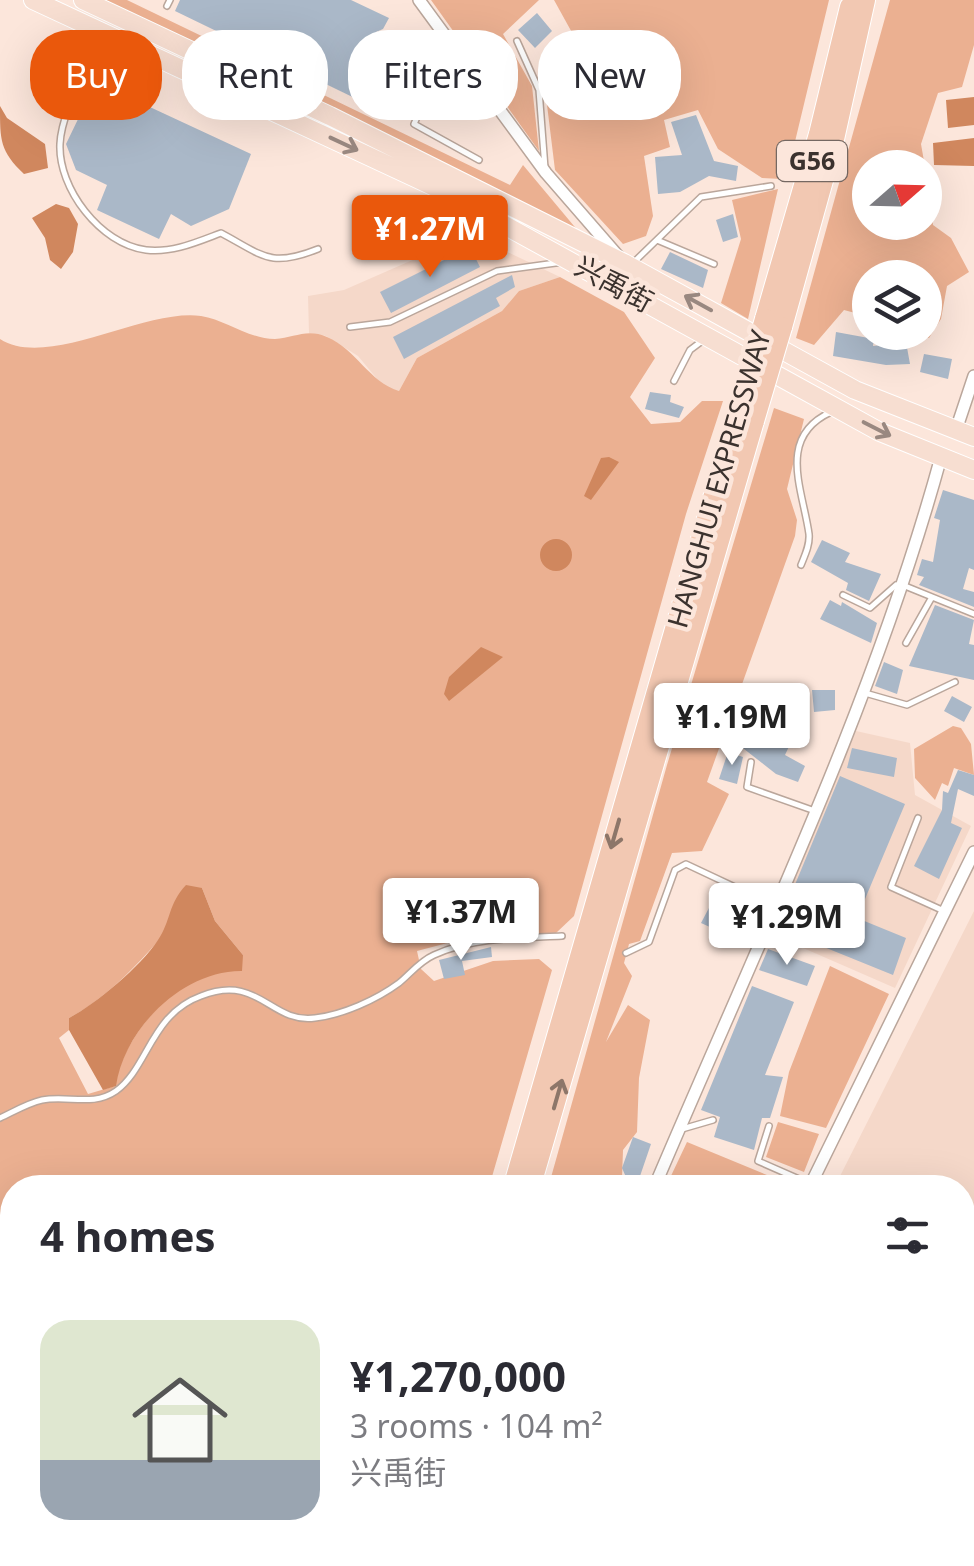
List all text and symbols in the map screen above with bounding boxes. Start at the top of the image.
chip: Buy [30,30,162,120]
chip: Rent [182,30,328,120]
chip: Filters [348,30,518,120]
chip: New [538,30,681,120]
one-way arrow [328,136,359,154]
road number: G56 [777,141,847,181]
north arrow [852,150,942,240]
map controls [852,150,942,350]
pin: ¥1.27M [349,195,511,280]
text: ¥1.27M [374,206,486,249]
street label: 兴禹街 [569,246,660,320]
button: layers [852,260,942,350]
one-way arrow [683,293,713,313]
street label: HANGHUI EXPRESSWAY [657,325,779,632]
one-way arrow [861,421,891,440]
pin: ¥1.19M [651,683,813,768]
text: ¥1.19M [676,694,788,737]
one-way arrow [605,818,623,849]
pin: ¥1.37M [380,878,542,963]
pin: ¥1.29M [706,883,868,968]
text: ¥1.37M [405,889,517,932]
text: ¥1.29M [731,894,843,937]
one-way arrow [550,1079,568,1110]
text: 4 homes [40,1207,216,1264]
icon: filters [880,1208,935,1263]
text: ¥1,270,000 [350,1347,566,1404]
icon: home [120,1360,240,1480]
text: 3 rooms · 104 m² [350,1404,603,1447]
text: 兴禹街 [350,1450,446,1493]

